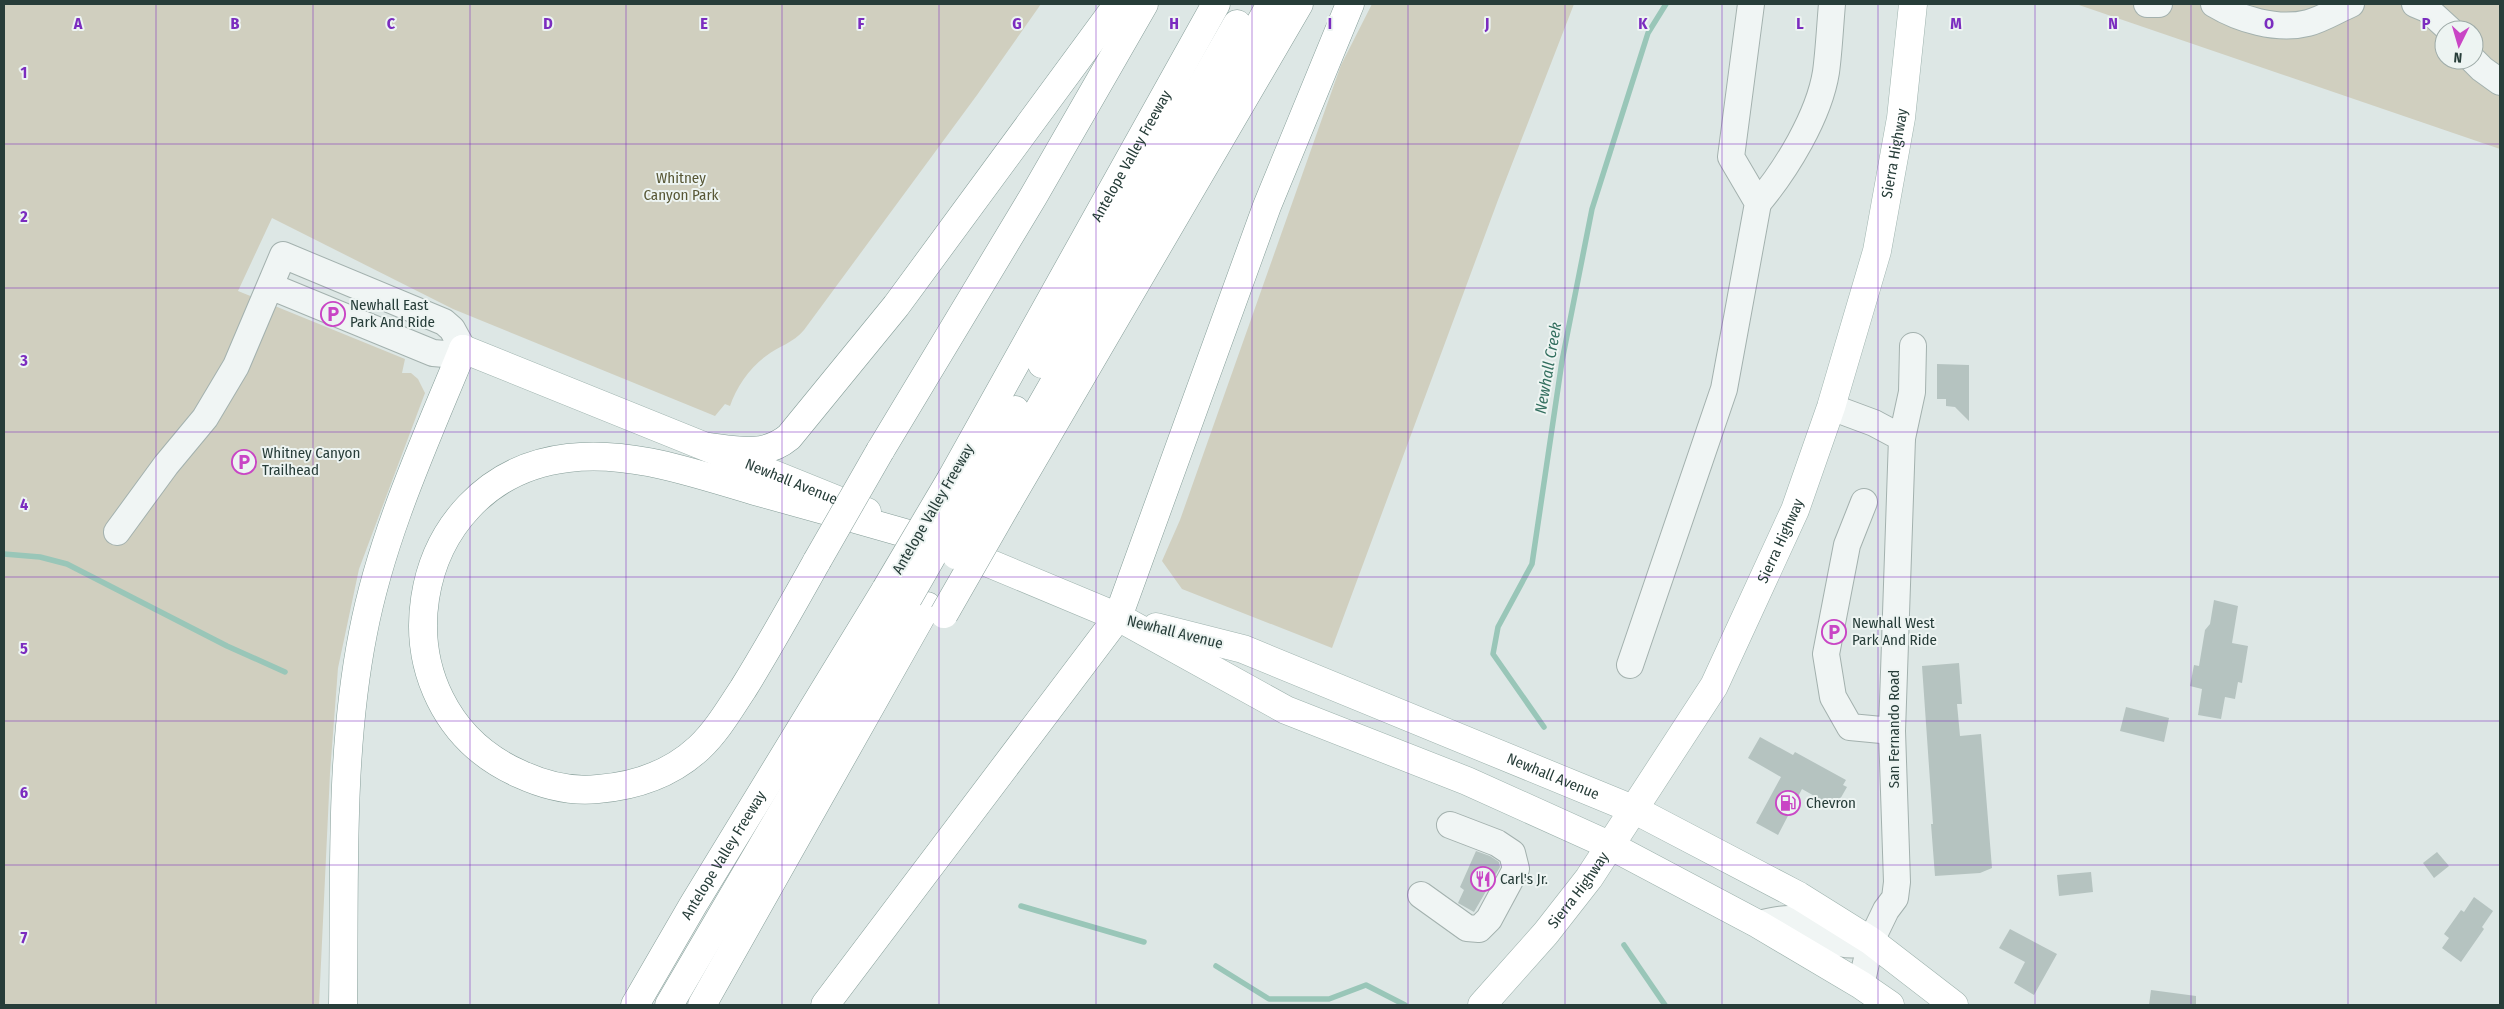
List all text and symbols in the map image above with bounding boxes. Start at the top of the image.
text: A [73,14,83,33]
text: B [231,14,240,33]
text: C [387,14,396,33]
text: D [543,14,553,33]
text: E [700,14,708,33]
text: F [857,14,865,33]
text: G [1012,14,1022,33]
text: H [1169,14,1179,33]
text: I [1328,14,1332,33]
text: J [1484,14,1489,33]
text: K [1638,14,1648,33]
text: L [1796,14,1804,33]
text: M [1950,14,1962,33]
text: N [2108,14,2118,33]
text: O [2264,14,2274,33]
text: P [2422,14,2431,33]
north arrow [2434,20,2484,70]
text: N [2453,49,2463,66]
text: 1 [21,63,27,82]
street label: Antelope Valley Freeway [1087,87,1175,225]
street label: Sierra Highway [1878,107,1911,200]
park label: Whitney Canyon Park [643,169,719,204]
text: 2 [19,207,28,226]
place label: Newhall East Park And Ride [350,296,435,331]
parking icon: Newhall East Park And Ride [320,301,346,327]
water label: Newhall Creek [1531,321,1565,415]
text: 3 [19,351,28,370]
street label: Antelope Valley Freeway [888,440,978,577]
place label: Whitney Canyon Trailhead [262,444,360,479]
parking icon: Whitney Canyon Trailhead [231,449,257,475]
street label: Newhall Avenue [742,455,840,508]
text: 4 [20,495,28,514]
street label: Sierra Highway [1754,496,1807,586]
street label: Newhall Avenue [1125,611,1225,653]
place label: Newhall West Park And Ride [1852,614,1937,649]
parking icon: Newhall West Park And Ride [1821,619,1847,645]
text: 5 [20,639,28,658]
street label: San Fernando Road [1885,670,1903,788]
street label: Newhall Avenue [1504,749,1602,803]
text: 6 [20,783,28,802]
street label: Antelope Valley Freeway [678,787,770,923]
fuel station icon: Chevron [1775,790,1801,816]
place label: Chevron [1806,794,1856,812]
street label: Sierra Highway [1544,848,1613,932]
restaurant icon: Carl's Jr. [1470,866,1496,892]
place label: Carl's Jr. [1500,870,1548,888]
text: 7 [21,928,28,947]

